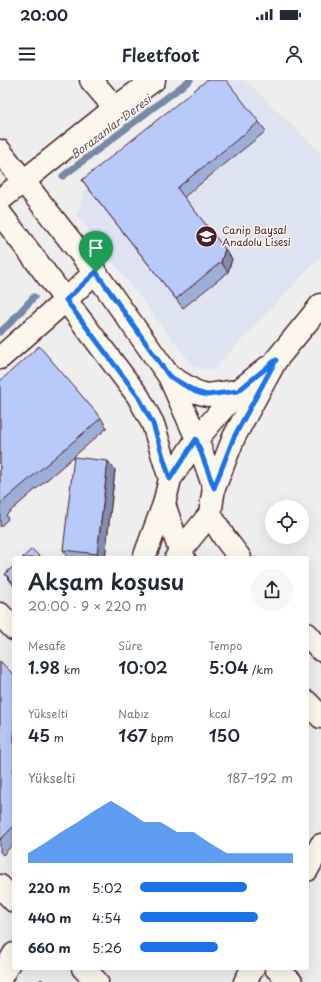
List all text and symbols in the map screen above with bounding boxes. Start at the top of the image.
text: 20:00 [20,3,68,26]
text: Fleetfoot [121,41,200,68]
icon: menu [16,43,38,65]
icon: person [283,43,305,65]
water label: Borazanlar Deresi [67,90,156,162]
place label: Canip Baysal Anadolu Lisesi [222,222,291,249]
school or university icon: Canip Baysal Anadolu Lisesi [194,223,220,249]
pin [79,231,113,272]
icon: arrive [85,237,107,259]
map controls [265,500,309,544]
button: locate [265,500,309,544]
text: Akşam koşusu [28,564,184,597]
button: share [251,569,293,611]
text: 20:00 · 9 × 220 m [28,596,147,615]
text: Mesafe [28,637,66,654]
text: Süre [118,637,143,654]
text: Tempo [209,637,242,654]
text: 1.98 [28,654,60,680]
text: 10:02 [118,654,168,680]
text: 5:04 [209,654,249,680]
text: km [60,661,80,678]
text: /km [249,661,273,678]
text: Yükselti [28,705,68,722]
text: Nabız [118,705,149,722]
text: kcal [209,705,231,722]
text: 45 [28,722,50,748]
text: 167 [118,722,147,748]
text: 150 [209,722,240,748]
text: m [50,729,64,746]
text: bpm [147,729,174,746]
text: Yükselti [28,768,76,787]
text: 187–192 m [227,768,293,787]
text: 220 m [28,878,70,897]
text: 5:02 [92,878,122,897]
text: 440 m [28,908,71,927]
text: 4:54 [92,908,121,927]
text: 660 m [28,938,71,957]
text: 5:26 [92,938,122,957]

